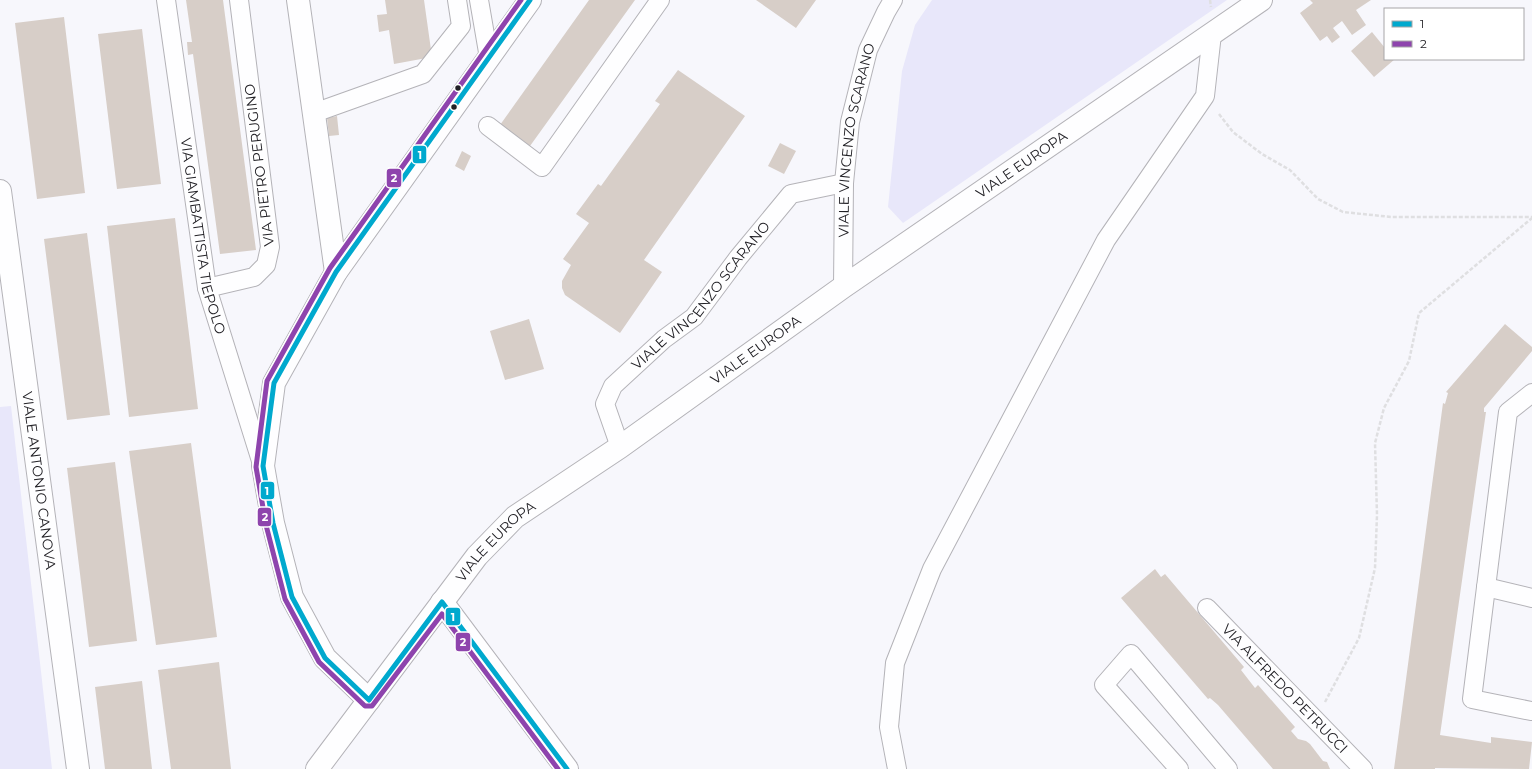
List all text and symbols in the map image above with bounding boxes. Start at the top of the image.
legend [1384,8,1524,60]
text: 1 [1420,16,1424,31]
text: 2 [1420,36,1427,51]
street label: VIALE VINCENZO SCARANO [834,40,879,238]
street label: VIA PIETRO PERUGINO [240,83,278,247]
unlabelled marker [453,83,463,93]
unlabelled marker [449,102,459,112]
street label: VIALE EUROPA [972,126,1071,202]
street label: VIA GIAMBATTISTA TIEPOLO [177,137,230,337]
line badge: 1 [412,145,427,164]
text: 1 [418,148,422,162]
line badge: 2 [386,168,402,188]
text: 2 [391,171,398,185]
street label: VIALE VINCENZO SCARANO [628,217,774,374]
street label: VIALE EUROPA [707,311,805,388]
street label: VIALE ANTONIO CANOVA [18,390,60,571]
line badge: 1 [260,481,275,500]
text: 1 [265,484,269,498]
street label: VIALE EUROPA [452,496,540,585]
line badge: 2 [257,507,272,527]
text: 2 [262,510,269,524]
line badge: 1 [445,607,461,626]
text: 1 [451,610,455,624]
street label: VIA ALFREDO PETRUCCI [1218,620,1352,757]
line badge: 2 [455,632,471,652]
text: 2 [460,635,467,649]

